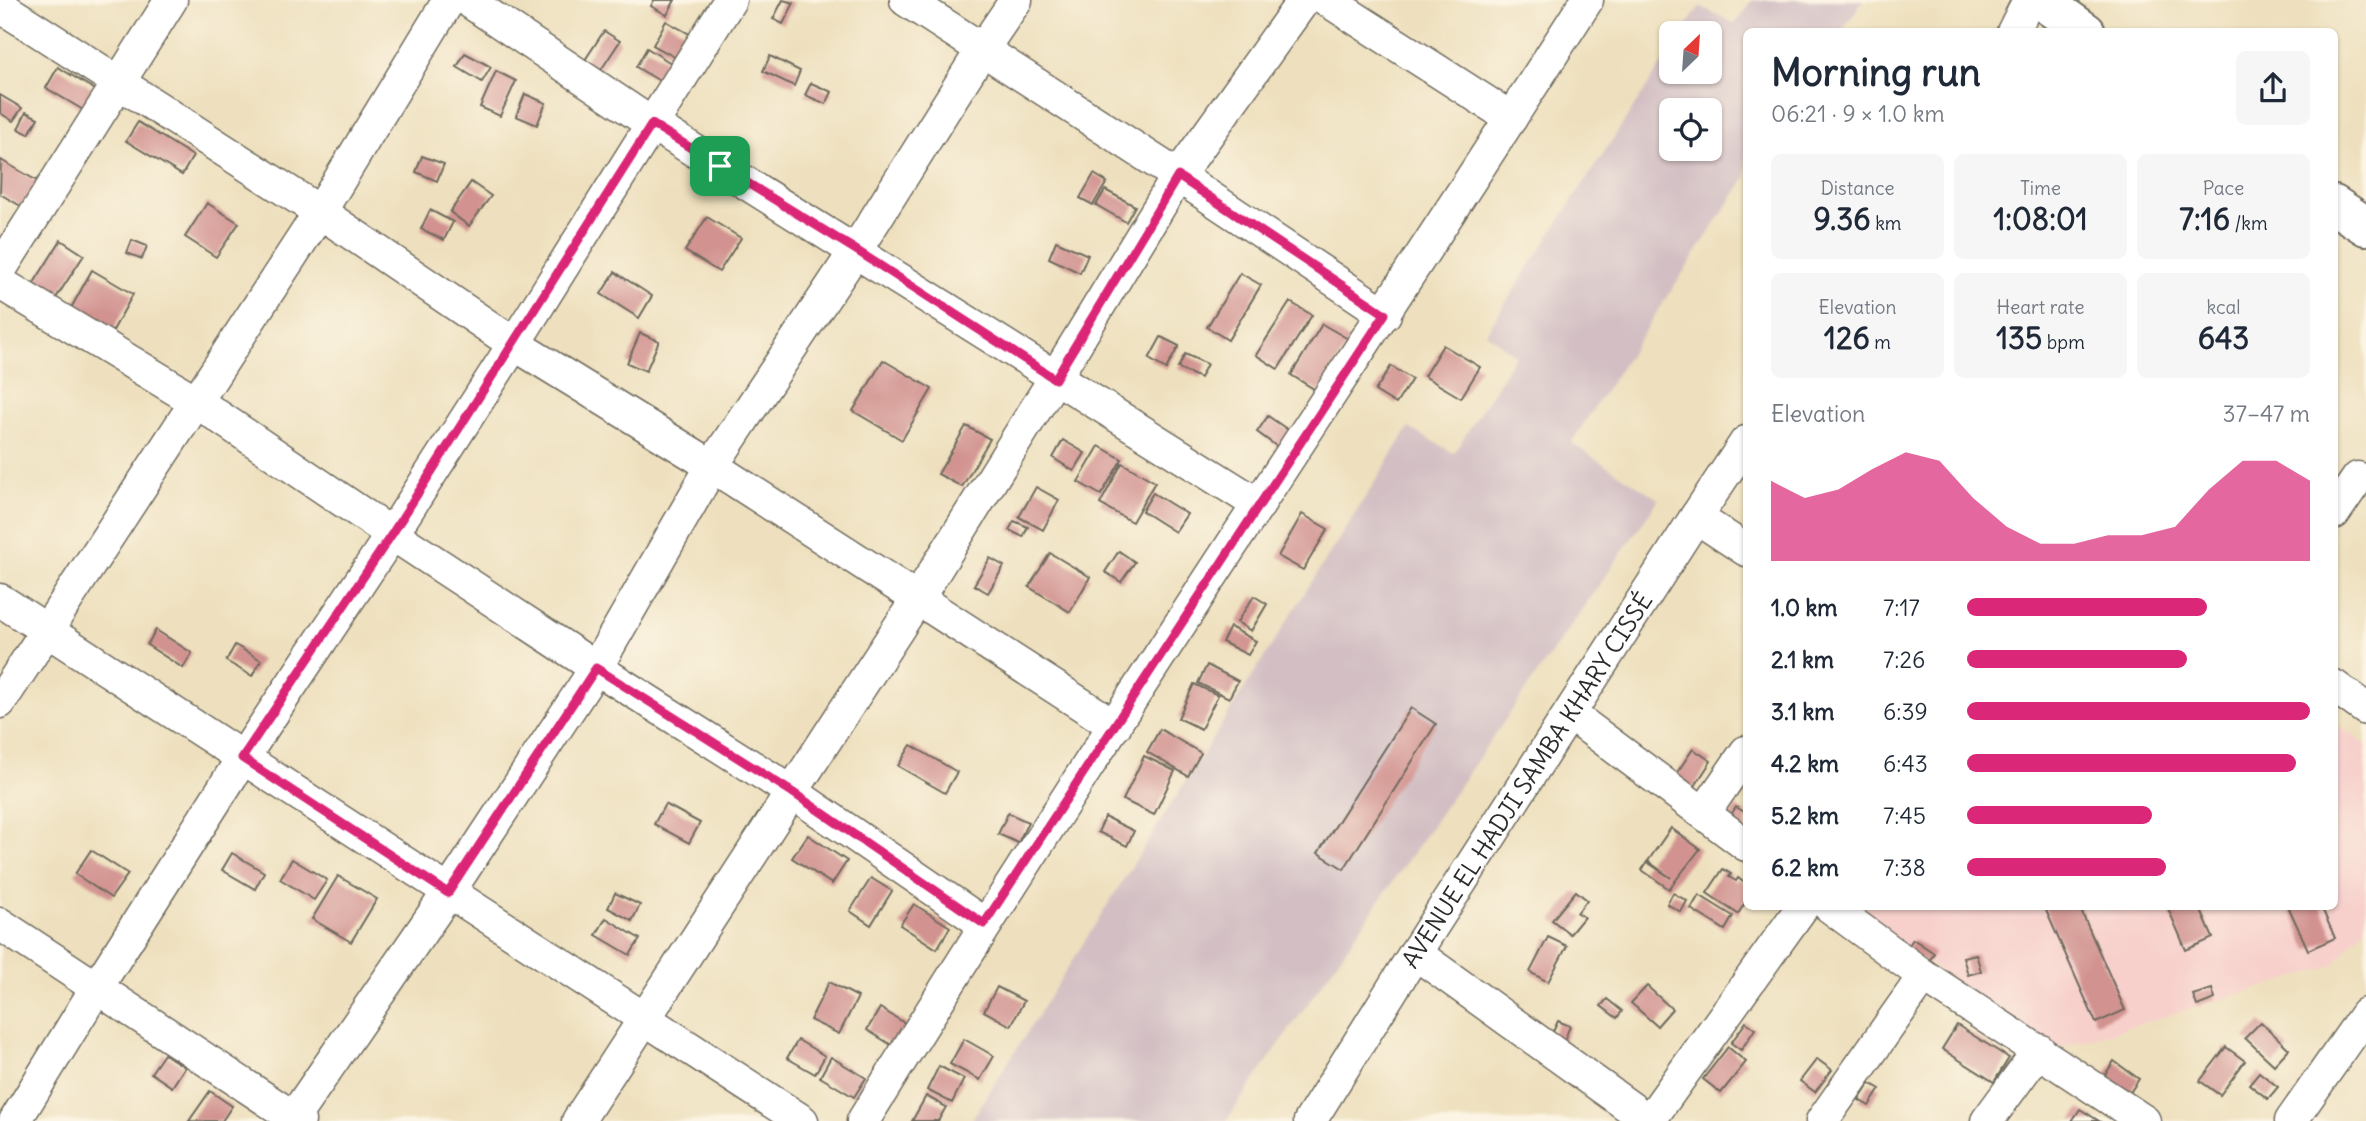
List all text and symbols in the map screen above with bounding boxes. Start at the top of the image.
north arrow [1659,21,1722,84]
map controls [1659,21,1722,161]
text: Morning run [1771,49,1981,96]
button: share [2236,51,2310,125]
button: locate [1659,98,1722,161]
text: 06:21 · 9 × 1.0 km [1771,99,1945,128]
pin [690,136,750,196]
icon: arrive [701,147,739,185]
text: Distance [1820,176,1895,200]
text: Time [2020,176,2061,200]
text: Pace [2203,176,2244,200]
text: 9.36 [1813,200,1871,238]
text: 1:08:01 [1993,200,2088,238]
text: 7:16 [2179,200,2230,238]
text: km [1871,211,1902,235]
text: /km [2230,211,2268,235]
text: Elevation [1819,295,1896,319]
text: Heart rate [1996,295,2085,319]
text: kcal [2206,295,2241,319]
text: 126 [1824,319,1870,357]
text: 135 [1996,319,2042,357]
text: 643 [2198,319,2249,357]
text: m [1870,330,1891,354]
text: bpm [2042,330,2085,354]
text: Elevation [1771,399,1865,428]
text: 37–47 m [2223,399,2310,428]
street label: AVENUE EL HADJI SAMBA KHARY CISSÉ [1395,587,1659,973]
text: 1.0 km [1771,593,1837,622]
text: 7:17 [1883,593,1920,622]
text: 2.1 km [1771,645,1834,674]
text: 7:26 [1883,645,1925,674]
text: 3.1 km [1771,697,1834,726]
text: 6:39 [1883,697,1928,726]
text: 4.2 km [1771,749,1839,778]
text: 6:43 [1883,749,1928,778]
text: 5.2 km [1771,801,1839,830]
text: 7:45 [1883,801,1926,830]
text: 6.2 km [1771,853,1839,882]
text: 7:38 [1883,853,1926,882]

